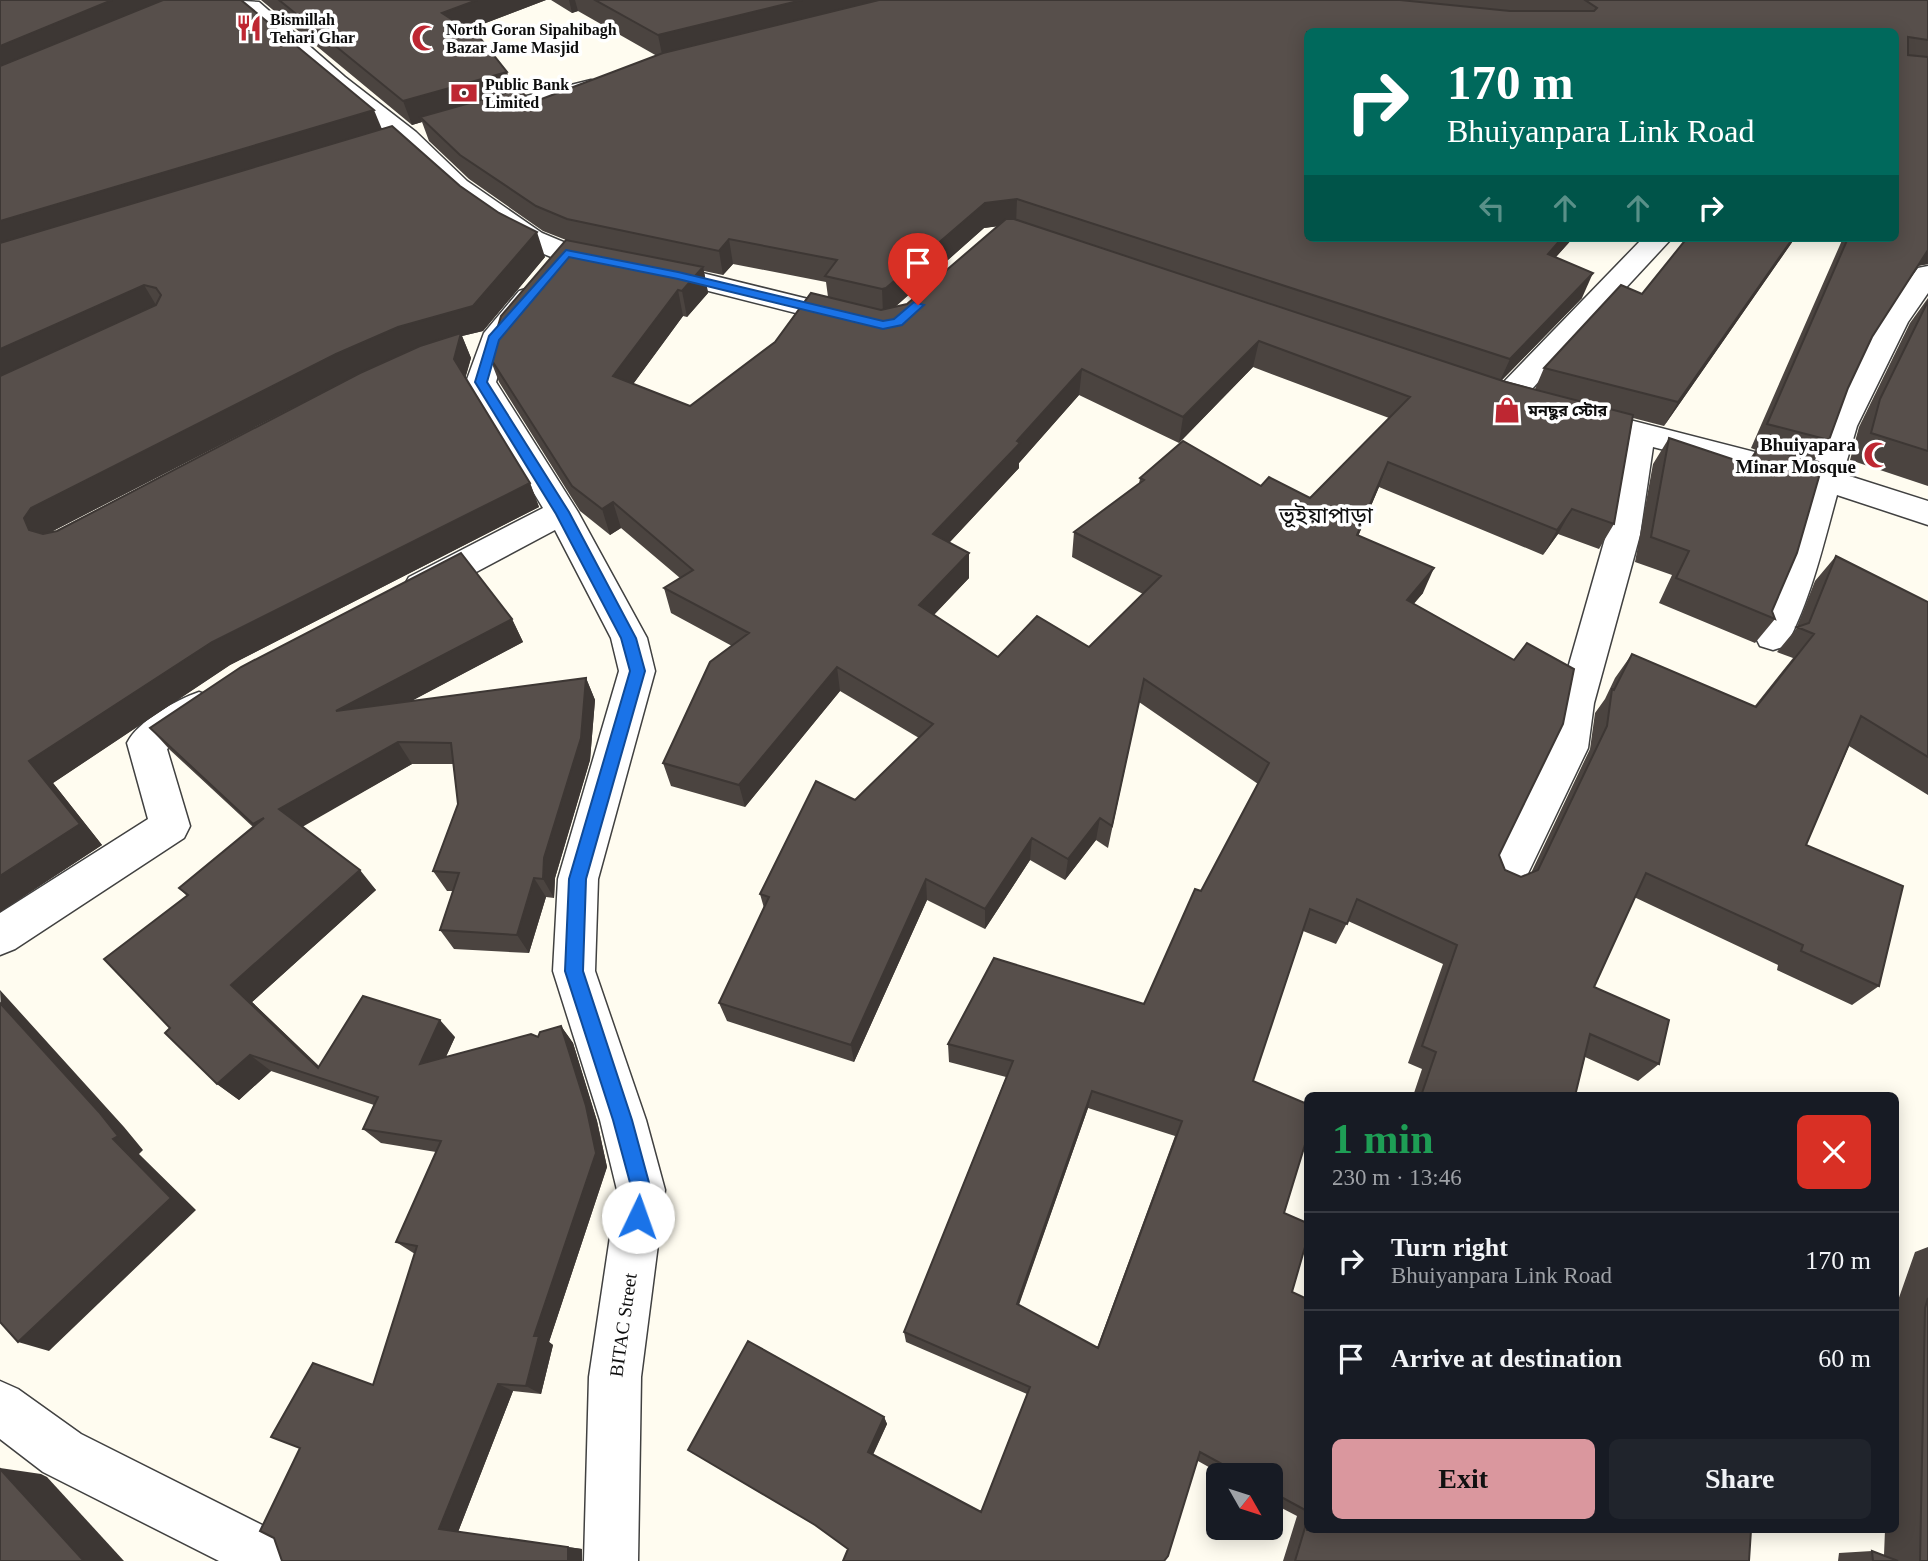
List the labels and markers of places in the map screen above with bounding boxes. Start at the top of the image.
place label: Bismillah Tehari Ghar [270,11,355,46]
restaurant icon: Bismillah Tehari Ghar [234,13,264,43]
place label: North Goran Sipahibagh Bazar Jame Masjid [446,21,617,57]
mosque icon: North Goran Sipahibagh Bazar Jame Masjid [410,23,440,53]
place label: Public Bank Limited [485,76,569,111]
bank icon: Public Bank Limited [449,78,479,108]
pin [888,233,948,305]
shop icon: মনছুর স্টোর [1492,395,1522,425]
place label: মনছুর স্টোর [1527,402,1608,421]
place label: Bhuiyapara Minar Mosque [1735,434,1856,477]
mosque icon: Bhuiyapara Minar Mosque [1862,440,1892,470]

